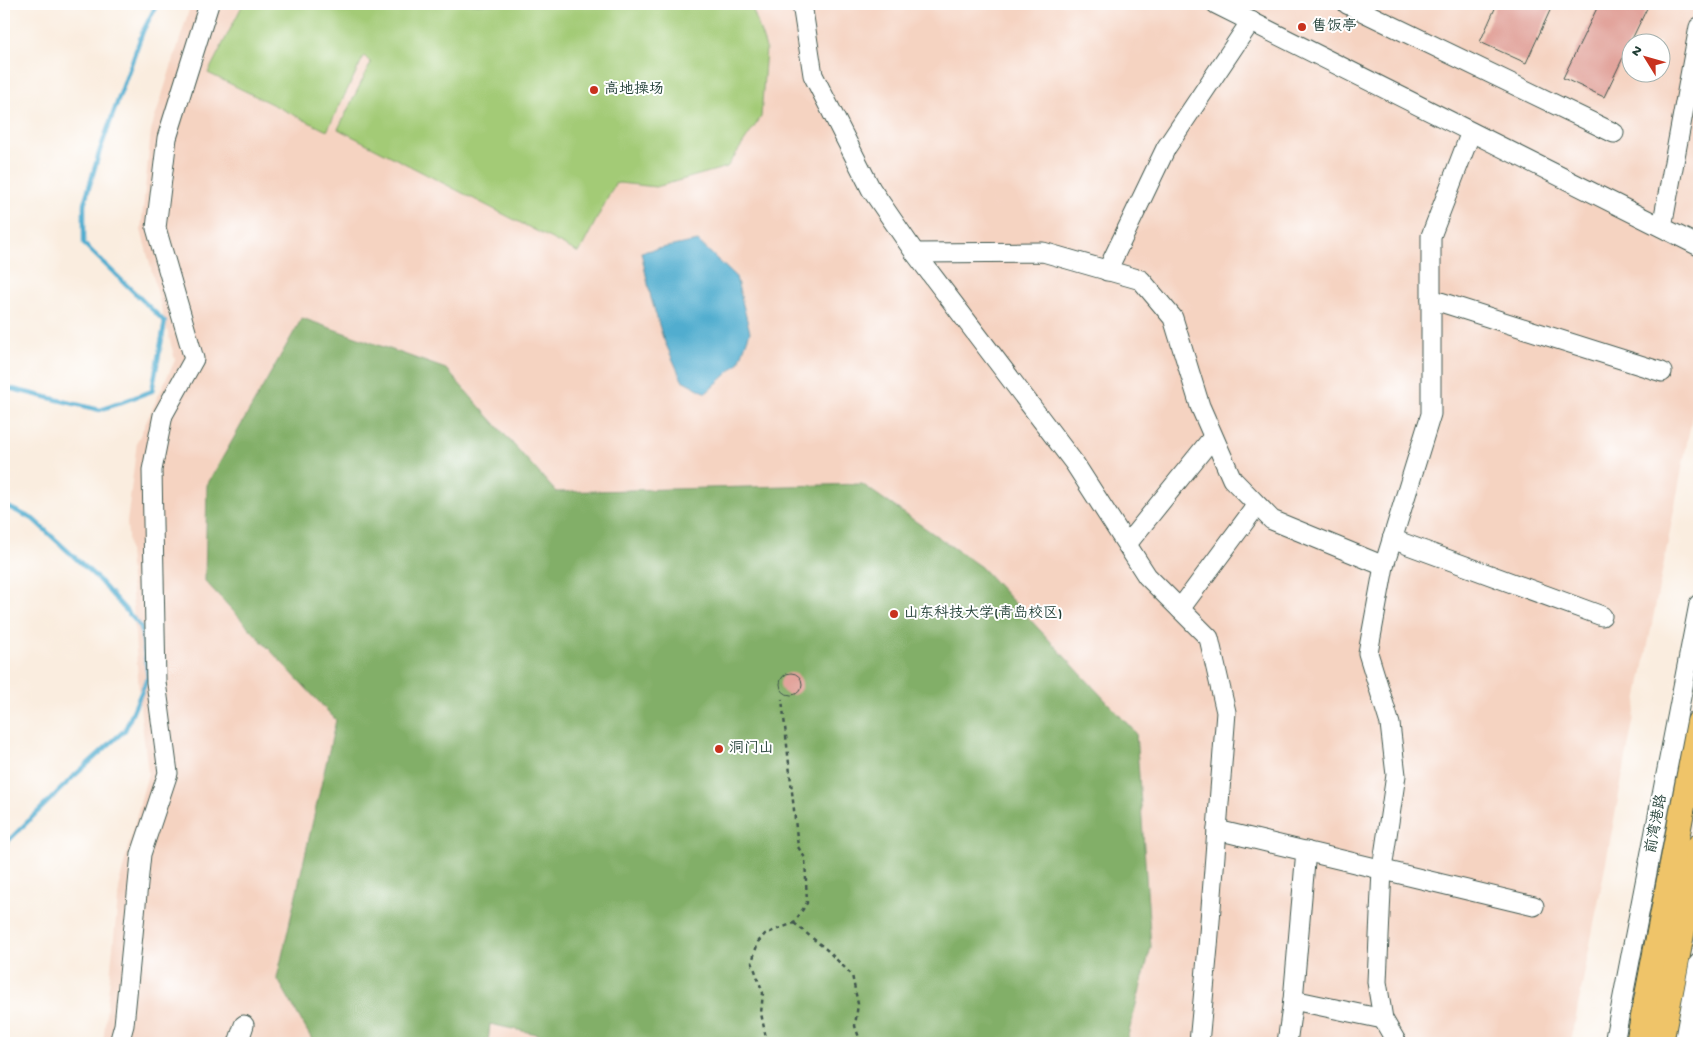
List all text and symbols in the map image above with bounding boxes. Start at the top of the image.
place label: 售饭亭 [1312,17,1357,36]
marker: 售饭亭 [1296,21,1308,33]
north arrow [1620,32,1670,82]
text: N [1628,43,1647,60]
place label: 高地操场 [604,81,664,99]
marker: 高地操场 [588,84,600,96]
place label: 山东科技大学(青岛校区) [904,604,1063,623]
marker: 山东科技大学(青岛校区) [888,608,900,620]
place label: 洞门山 [729,740,774,758]
marker: 洞门山 [713,743,725,755]
street label: 前湾港路 [1642,793,1672,855]

